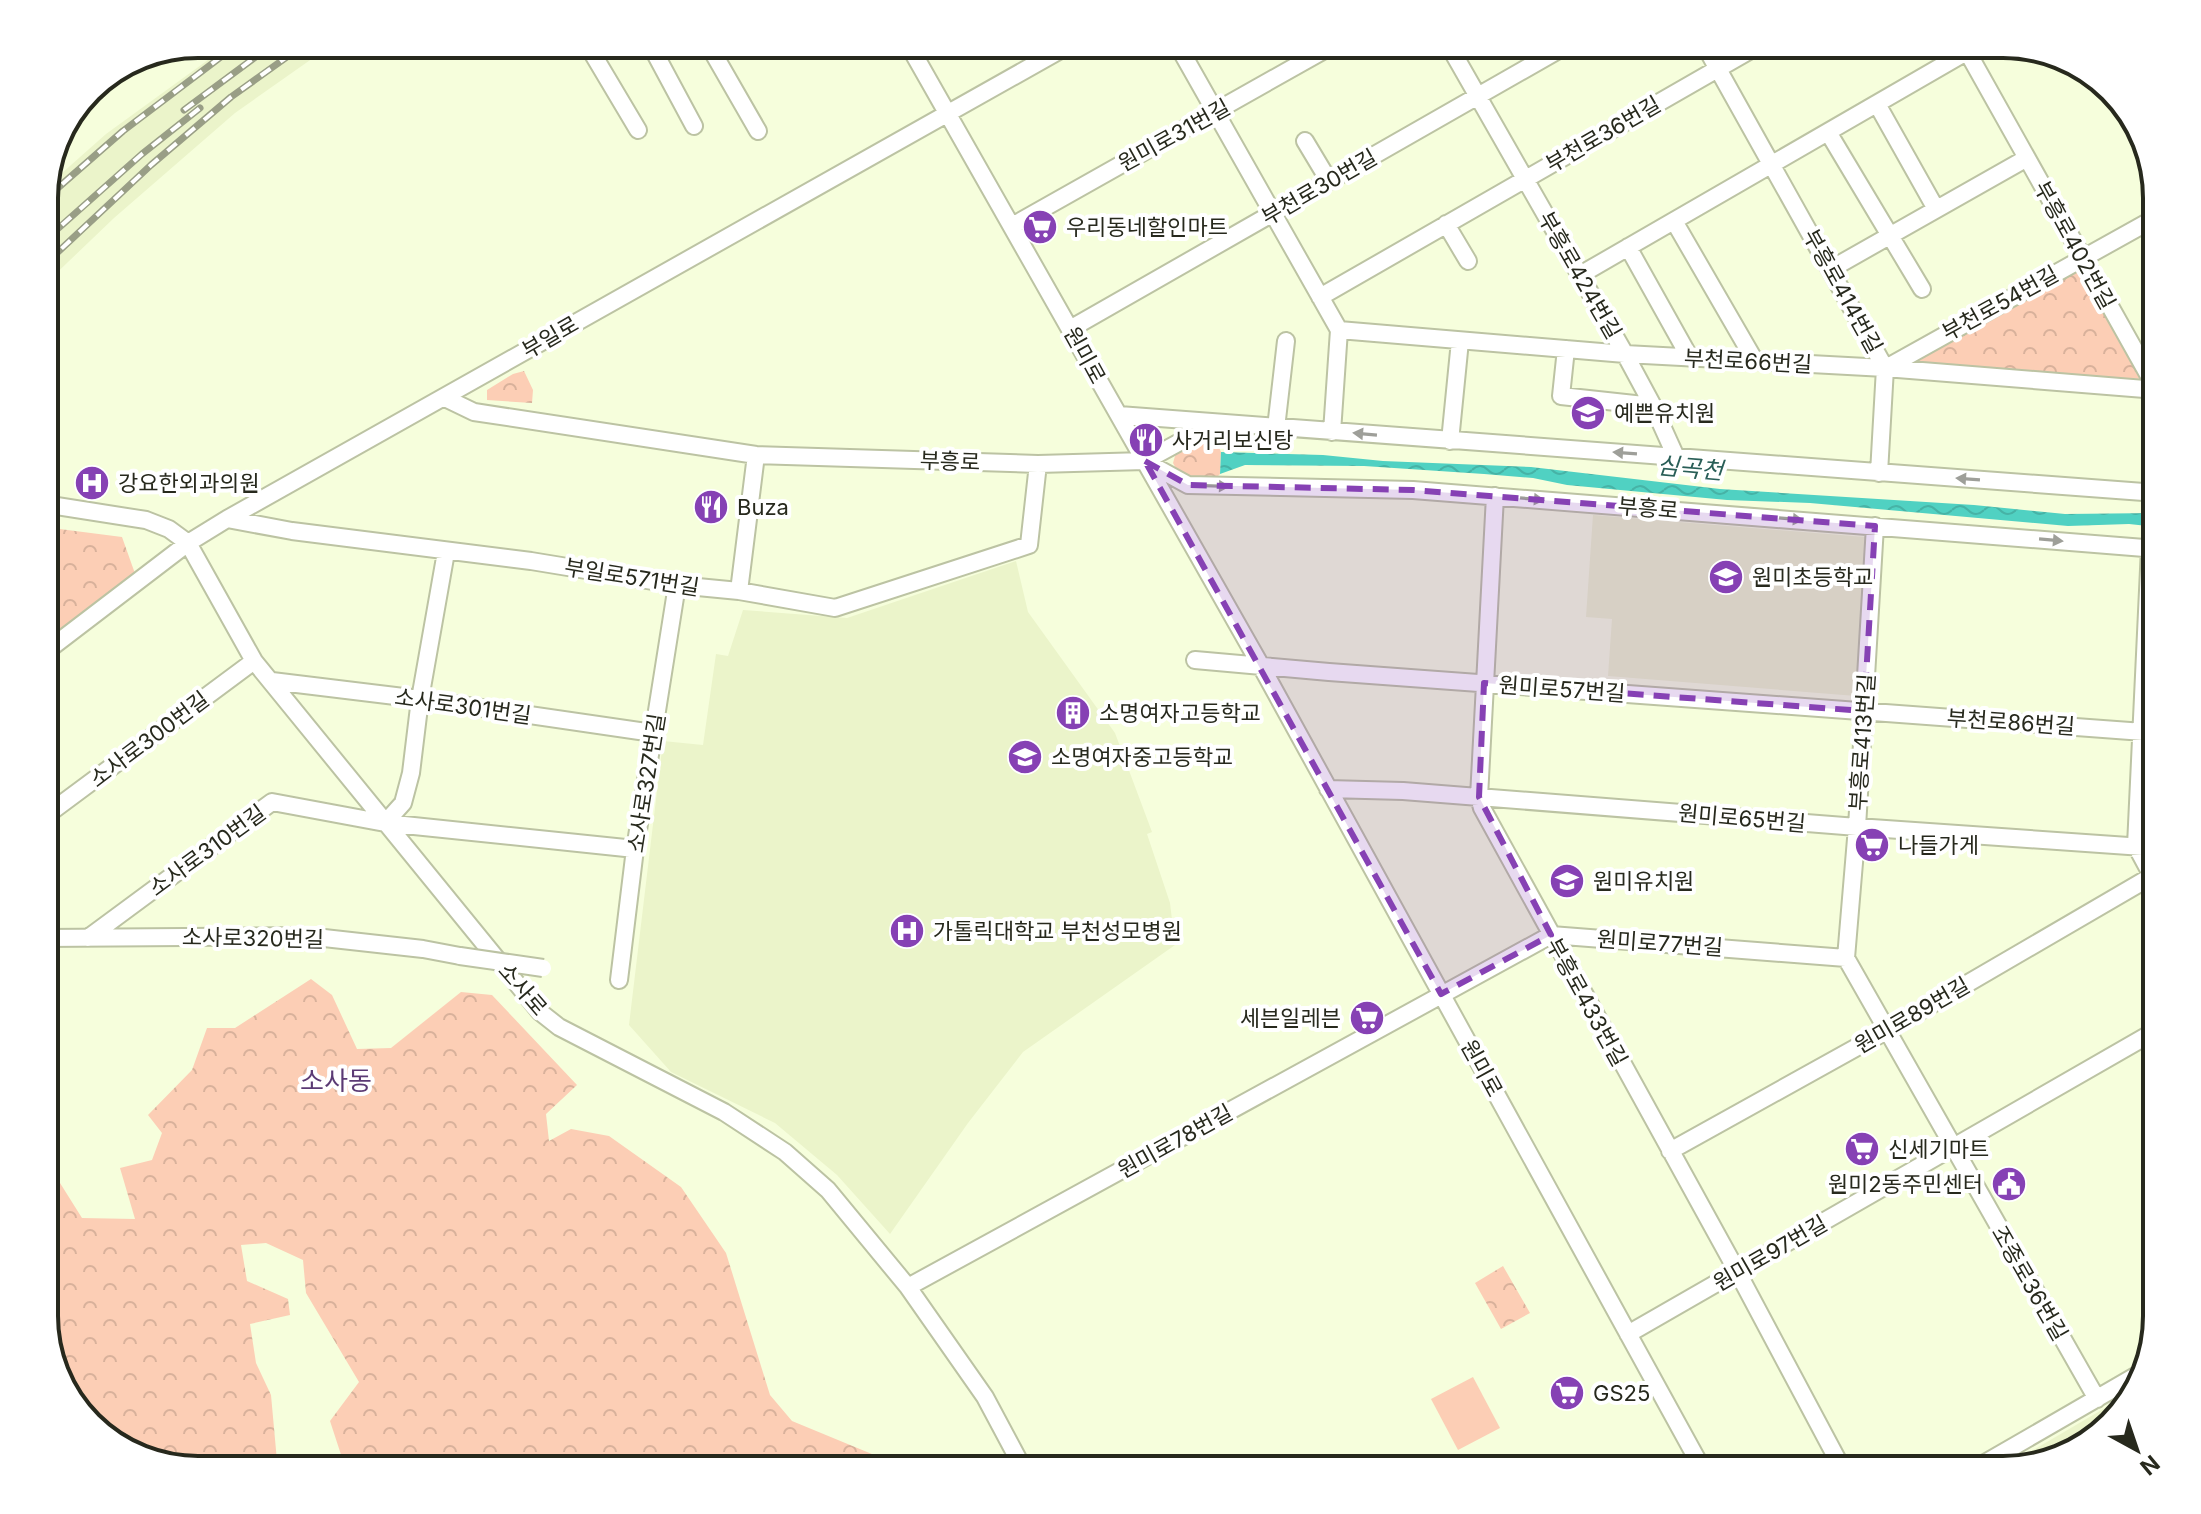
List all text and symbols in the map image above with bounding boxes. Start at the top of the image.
street label: 부천로36번길 [1541,91,1665,177]
street label: 원미로31번길 [1114,94,1234,176]
street label: 부천로30번길 [1257,144,1381,230]
street label: 부흥로402번길 [2029,176,2121,314]
street label: 부흥로424번길 [1533,207,1627,343]
supermarket icon: 우리동네할인마트 [1021,208,1059,246]
place label: 우리동네할인마트 [1066,214,1228,240]
street label: 부흥로414번길 [1798,224,1888,358]
street label: 부천로54번길 [1937,260,2063,346]
street label: 부일로 [517,311,583,363]
street label: 원미로 [1059,322,1111,388]
street label: 부천로66번길 [1683,345,1813,377]
school or university icon: 예쁜유치원 [1569,394,1607,432]
place label: 예쁜유치원 [1614,400,1715,426]
restaurant icon: 사거리보신탕 [1127,421,1165,459]
place label: 사거리보신탕 [1172,427,1293,453]
one-way arrow [1352,427,1377,440]
one-way arrow [1612,446,1637,459]
street label: 부흥로 [919,447,981,475]
water label: 심곡천 [1656,451,1727,486]
hospital icon: 강요한외과의원 [73,464,111,502]
place label: 강요한외과의원 [118,470,260,496]
one-way arrow [1955,472,1980,485]
one-way arrow [1205,479,1230,492]
restaurant icon: Buza [692,488,730,526]
one-way arrow [1520,492,1545,505]
street label: 부흥로 [1617,492,1679,524]
place label: Buza [737,494,789,520]
one-way arrow [1779,513,1804,526]
one-way arrow [2039,534,2064,547]
street label: 부일로571번길 [563,554,701,600]
school or university icon: 원미초등학교 [1707,558,1745,596]
place label: 원미초등학교 [1752,564,1873,590]
street label: 원미로57번길 [1498,672,1626,706]
street label: 부흥로413번길 [1844,672,1880,812]
street label: 소사로301번길 [393,684,533,728]
street label: 소사로300번길 [84,686,214,792]
building icon: 소명여자고등학교 [1054,694,1092,732]
place label: 소명여자고등학교 [1099,700,1261,726]
street label: 부천로86번길 [1946,705,2076,739]
street label: 소사로327번길 [622,711,670,855]
school or university icon: 소명여자중고등학교 [1006,738,1044,776]
place label: 소명여자중고등학교 [1051,744,1233,770]
street label: 소사로310번길 [144,799,270,901]
street label: 원미로65번길 [1677,799,1807,837]
supermarket icon: 나들가게 [1853,826,1891,864]
place label: 나들가게 [1898,832,1979,858]
school or university icon: 원미유치원 [1548,862,1586,900]
place label: 원미유치원 [1593,868,1694,894]
hospital icon: 가톨릭대학교 부천성모병원 [888,912,926,950]
place label: 가톨릭대학교 부천성모병원 [933,918,1182,944]
street label: 소사로320번길 [182,924,324,952]
street label: 원미로77번길 [1596,926,1724,960]
street label: 부흥로433번길 [1541,933,1633,1071]
street label: 소사로 [493,958,553,1020]
street label: 원미로89번길 [1850,972,1974,1058]
supermarket icon: 세븐일레븐 [1348,999,1386,1037]
place label: 세븐일레븐 [1240,1005,1341,1031]
street label: 원미로 [1456,1035,1508,1101]
district label: 소사동 [300,1065,372,1096]
street label: 원미로78번길 [1113,1099,1237,1183]
supermarket icon: 신세기마트 [1843,1130,1881,1168]
place label: 신세기마트 [1888,1136,1989,1162]
public building icon: 원미2동주민센터 [1990,1165,2028,1203]
place label: 원미2동주민센터 [1828,1171,1983,1197]
street label: 원미로97번길 [1709,1210,1831,1296]
street label: 조종로36번길 [1987,1221,2073,1345]
supermarket icon: GS25 [1548,1374,1586,1412]
place label: GS25 [1593,1380,1650,1406]
north arrow [2097,1410,2177,1490]
text: N [2135,1450,2165,1481]

